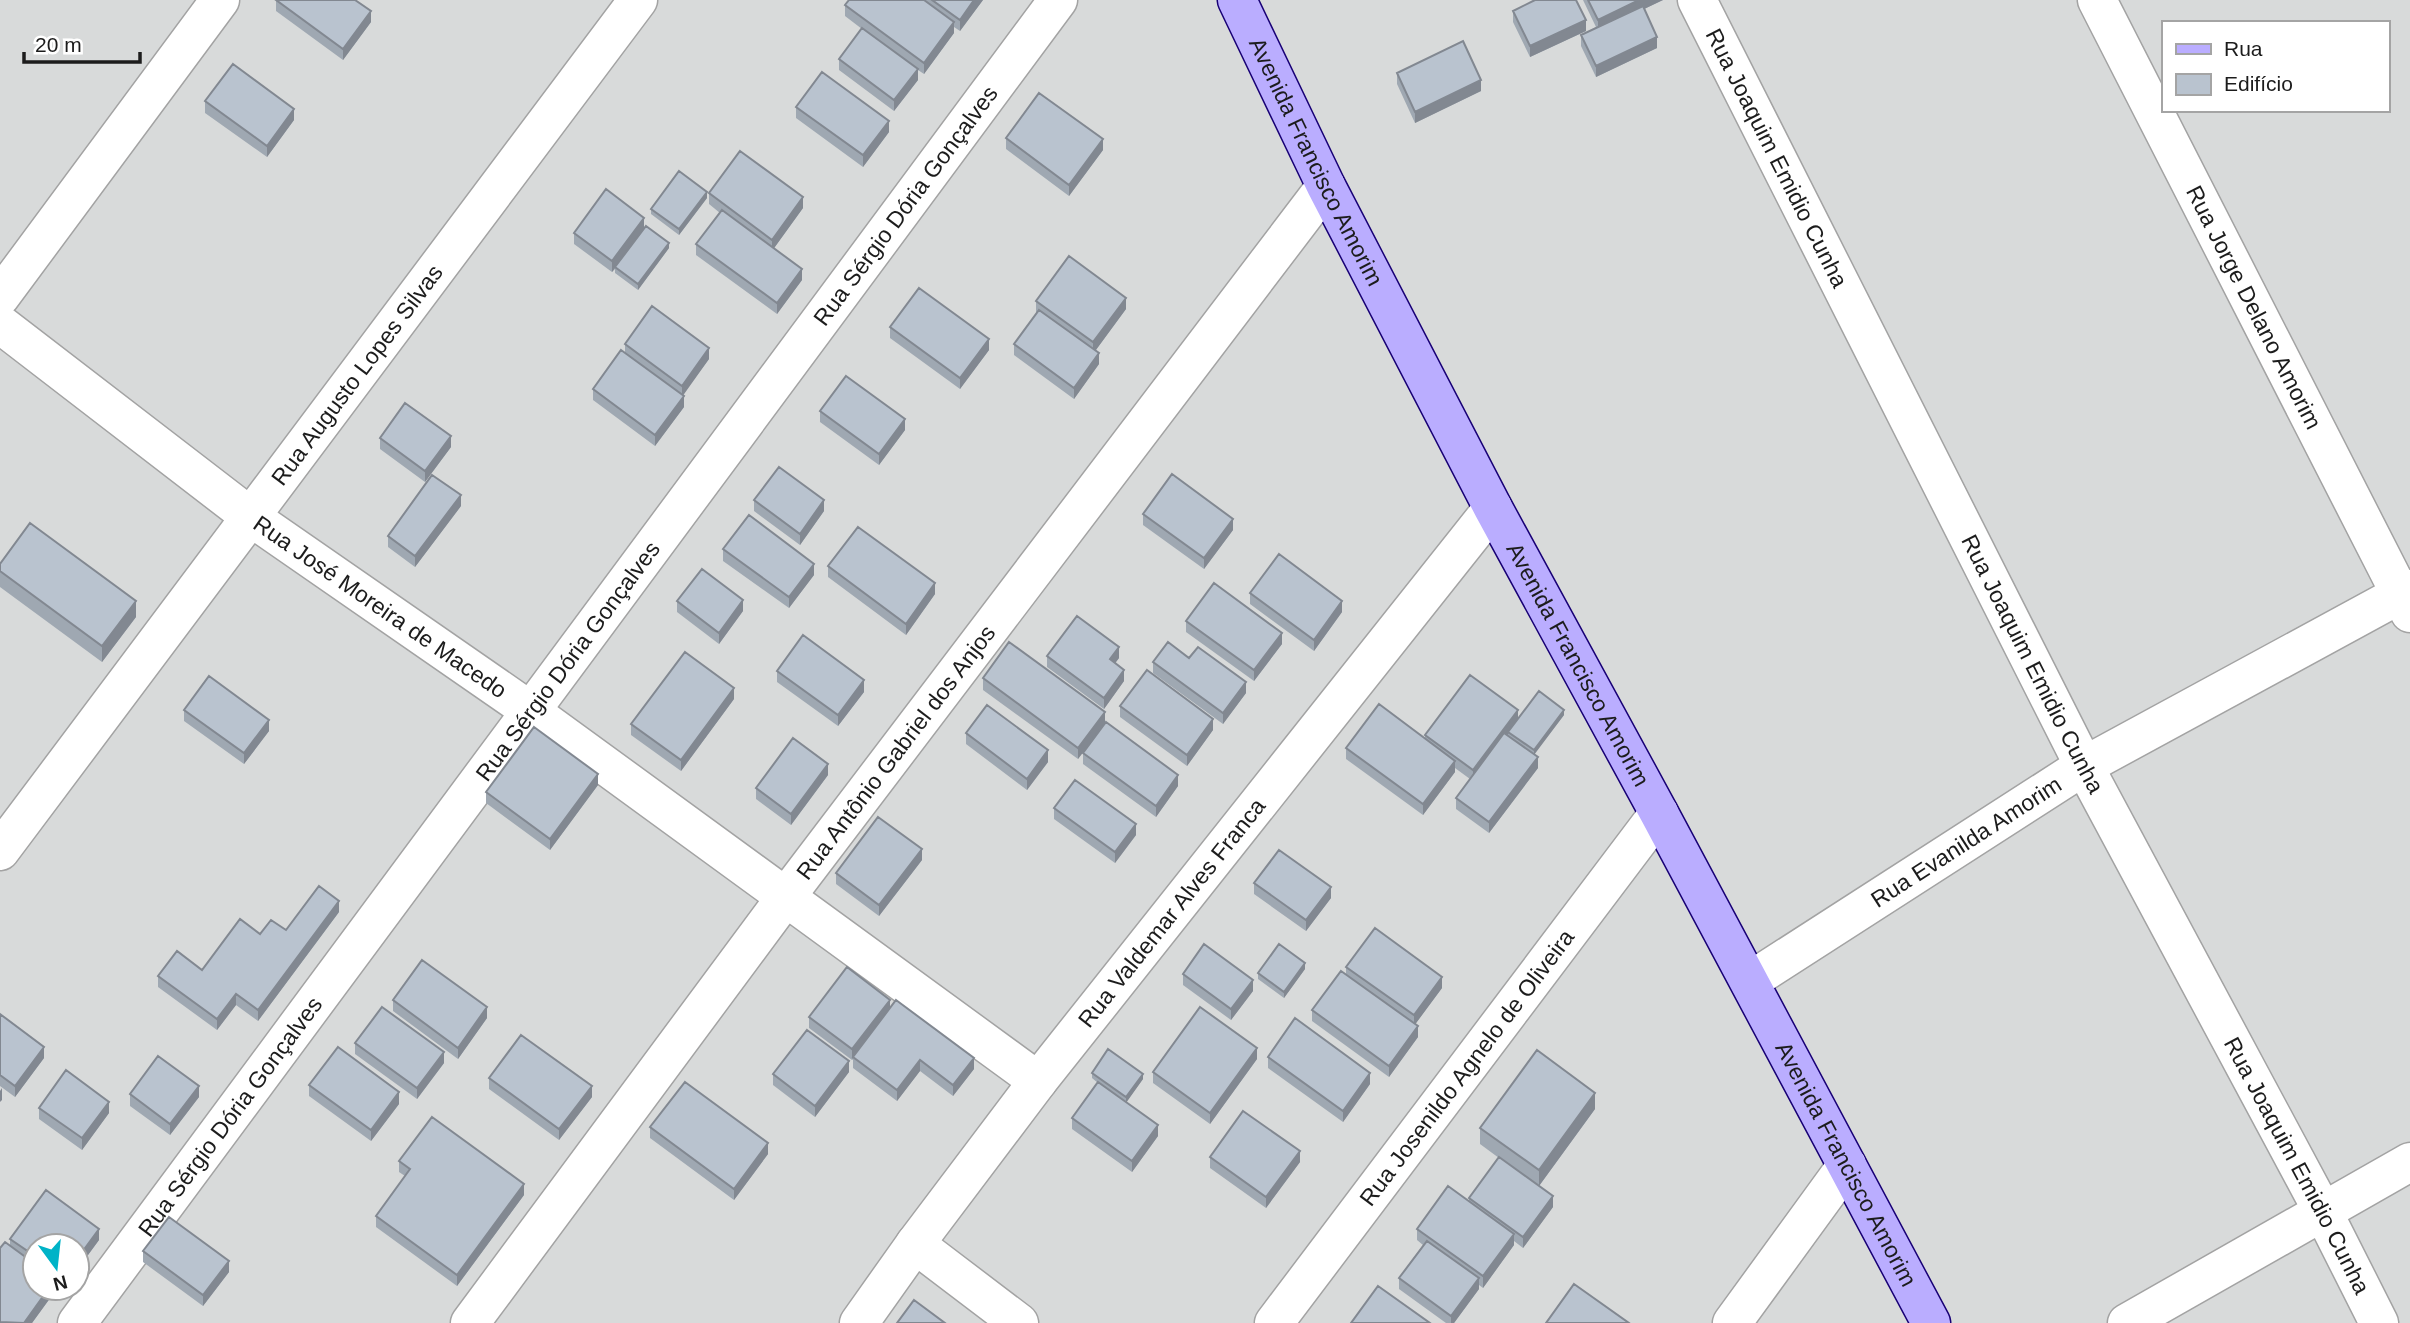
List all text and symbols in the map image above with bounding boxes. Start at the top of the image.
scale bar [24,21,140,65]
legend [2162,21,2389,112]
street label: Rua Joaquim Emidio Cunha [1701,24,1853,292]
text: 20 m [35,33,82,56]
street label: Avenida Francisco Amorim [1244,33,1388,290]
text: Rua [2224,37,2263,60]
text: Edifício [2224,72,2293,95]
street label: Rua Sérgio Dória Gonçalves [808,81,1003,331]
street label: Rua Jorge Delano Amorim [2181,181,2327,433]
street label: Rua Augusto Lopes Silvas [266,260,448,490]
street label: Rua José Moreira de Macedo [249,510,512,703]
street label: Rua Joaquim Emidio Cunha [1956,530,2109,798]
street label: Rua Sérgio Dória Gonçalves [470,536,665,786]
street label: Avenida Francisco Amorim [1501,538,1655,791]
street label: Rua Antônio Gabriel dos Anjos [791,620,1000,884]
street label: Rua Evanilda Amorim [1866,771,2066,913]
street label: Rua Valdemar Alves Franca [1073,793,1271,1032]
street label: Rua Josenildo Agnelo de Oliveira [1354,924,1579,1211]
street label: Rua Sérgio Dória Gonçalves [133,992,327,1241]
street label: Rua Joaquim Emidio Cunha [2219,1033,2375,1298]
street label: Avenida Francisco Amorim [1770,1037,1922,1291]
north arrow [21,1232,91,1302]
text: N [51,1271,70,1295]

